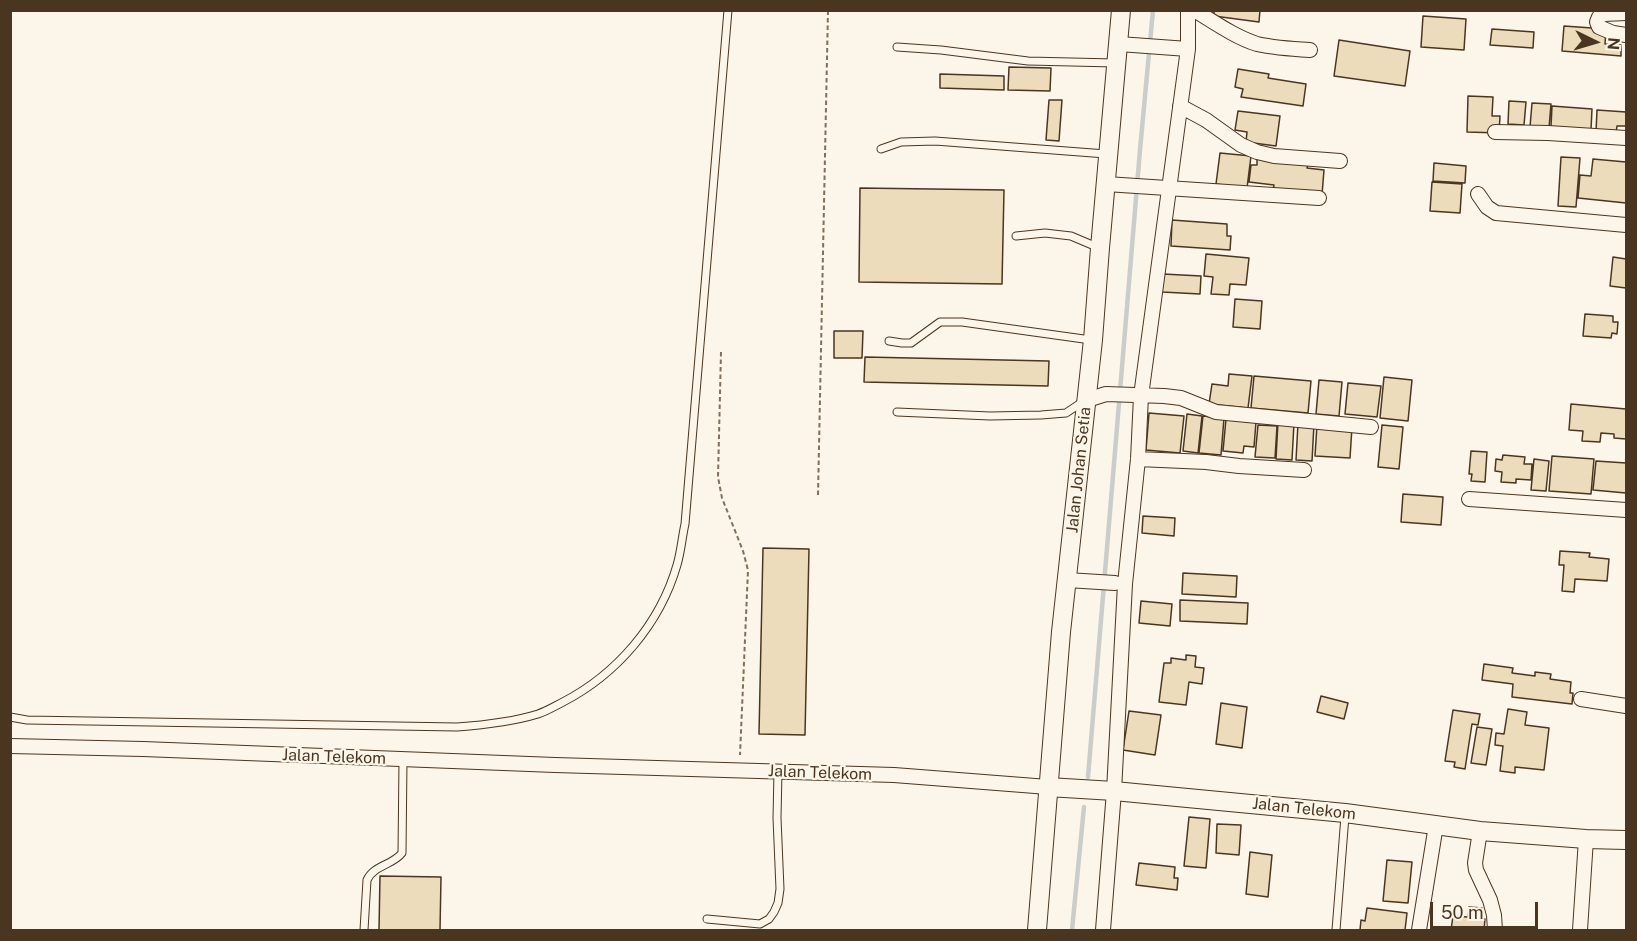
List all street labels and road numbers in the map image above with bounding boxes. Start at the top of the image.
street label: Jalan Johan Setia [1063,406,1095,534]
street label: Jalan Telekom [282,746,386,768]
street label: Jalan Telekom [768,762,872,784]
street label: Jalan Telekom [1251,794,1357,824]

